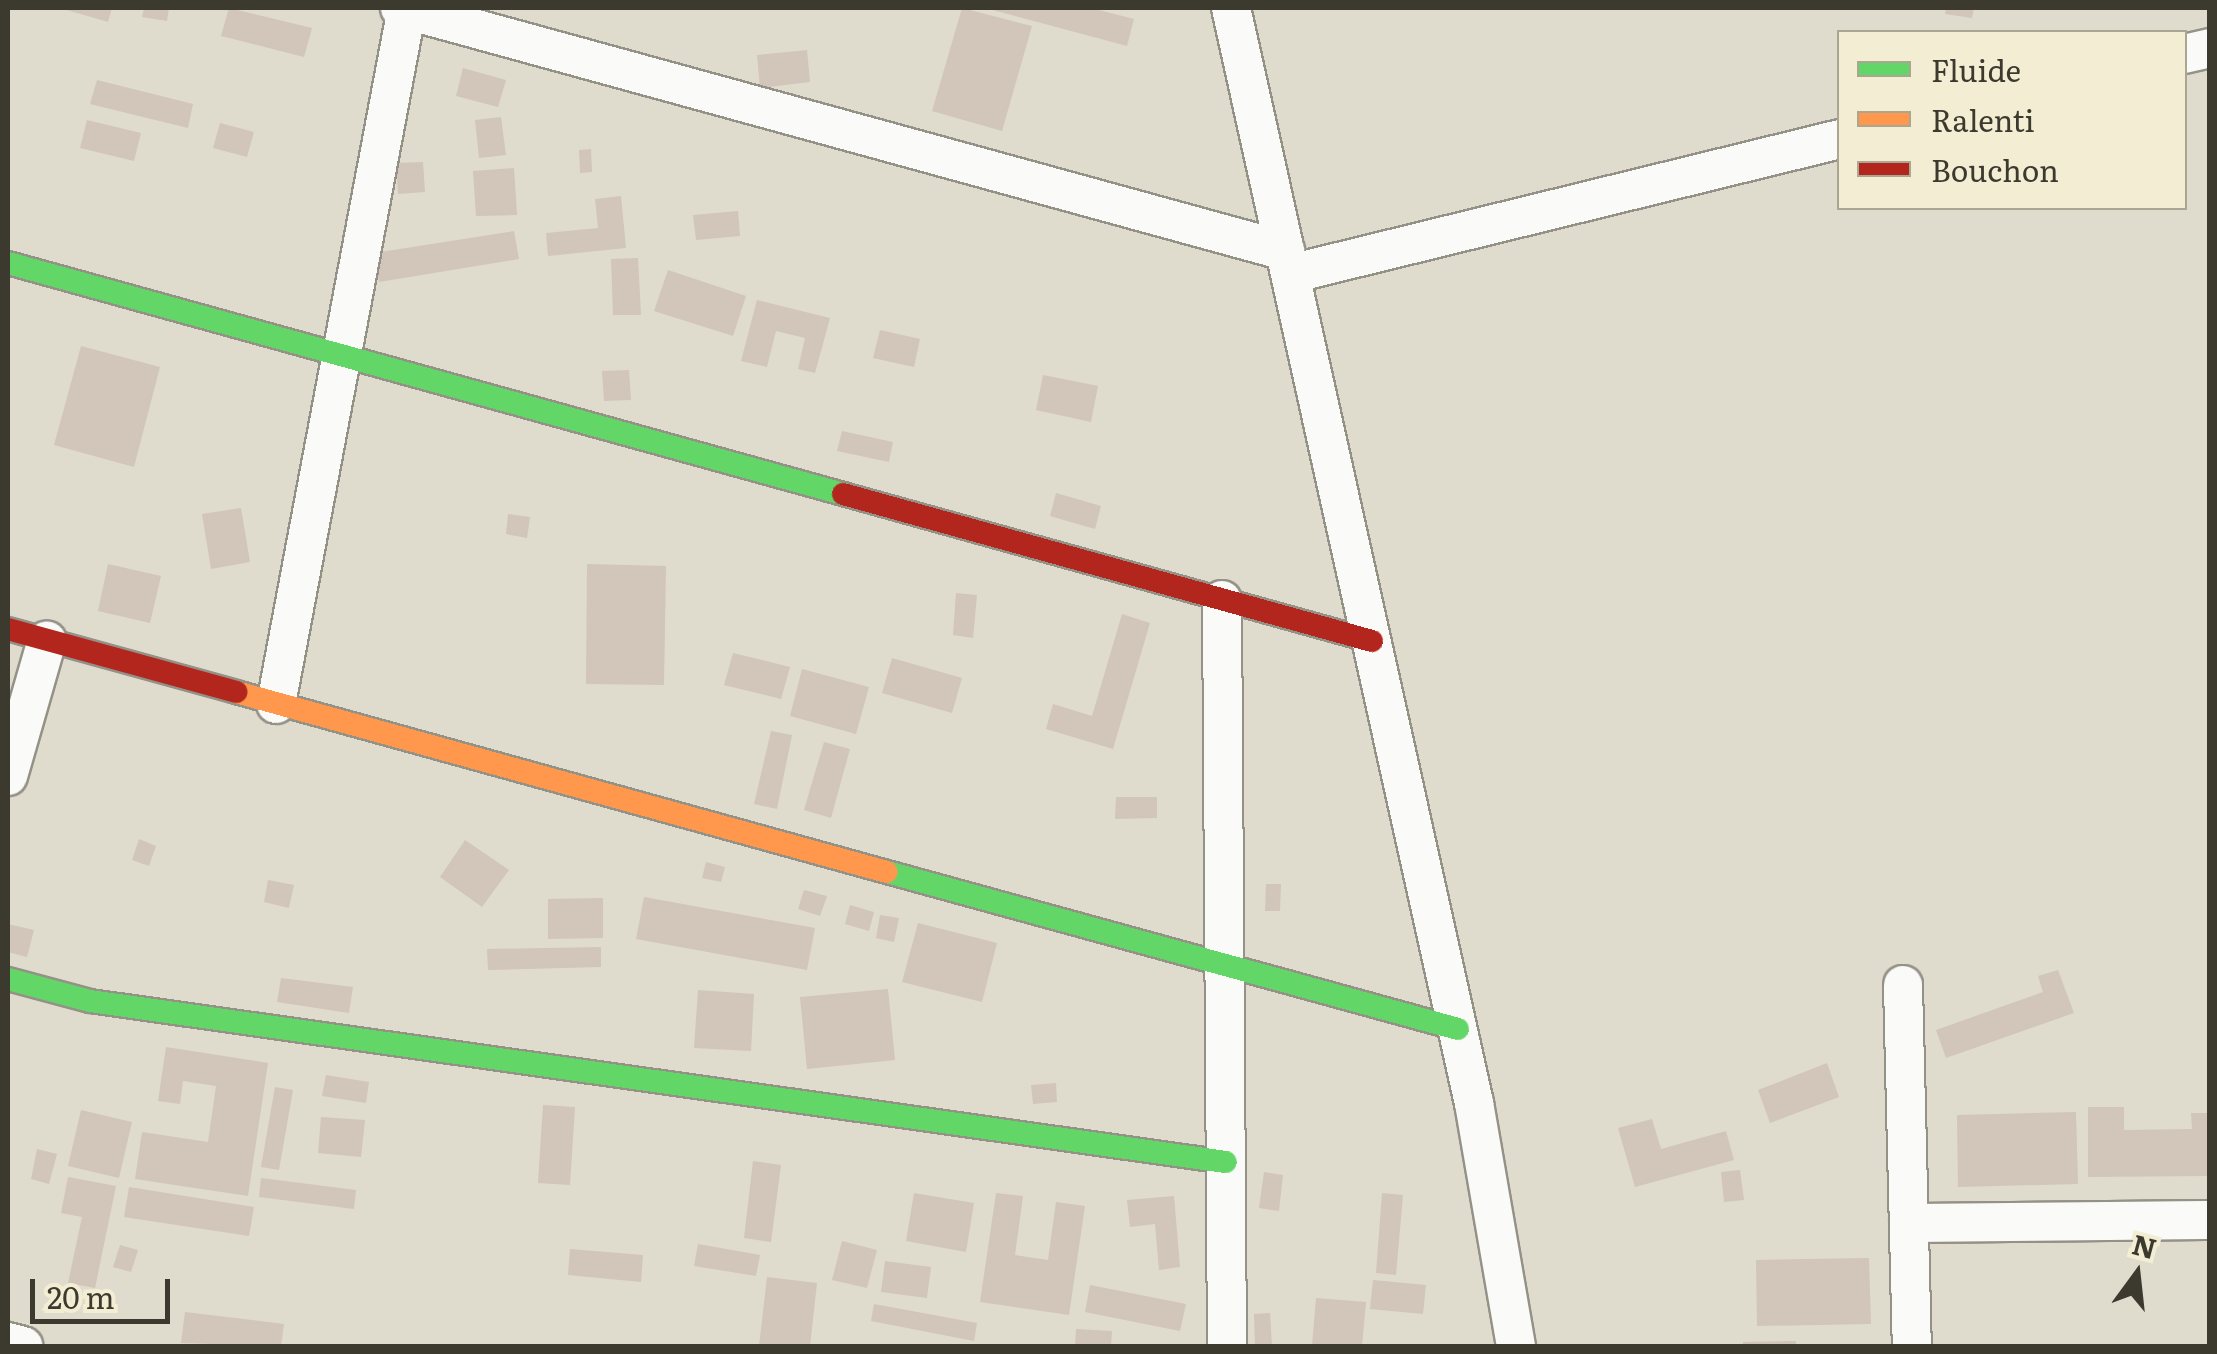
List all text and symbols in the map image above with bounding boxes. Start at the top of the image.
legend [1837,30,2187,210]
text: Fluide [1931,47,2021,91]
text: Ralenti [1931,97,2035,141]
text: Bouchon [1931,147,2059,191]
text: N [2128,1222,2162,1268]
north arrow [2087,1224,2187,1324]
scale bar [35,1259,175,1321]
text: 20 m [47,1274,115,1318]

